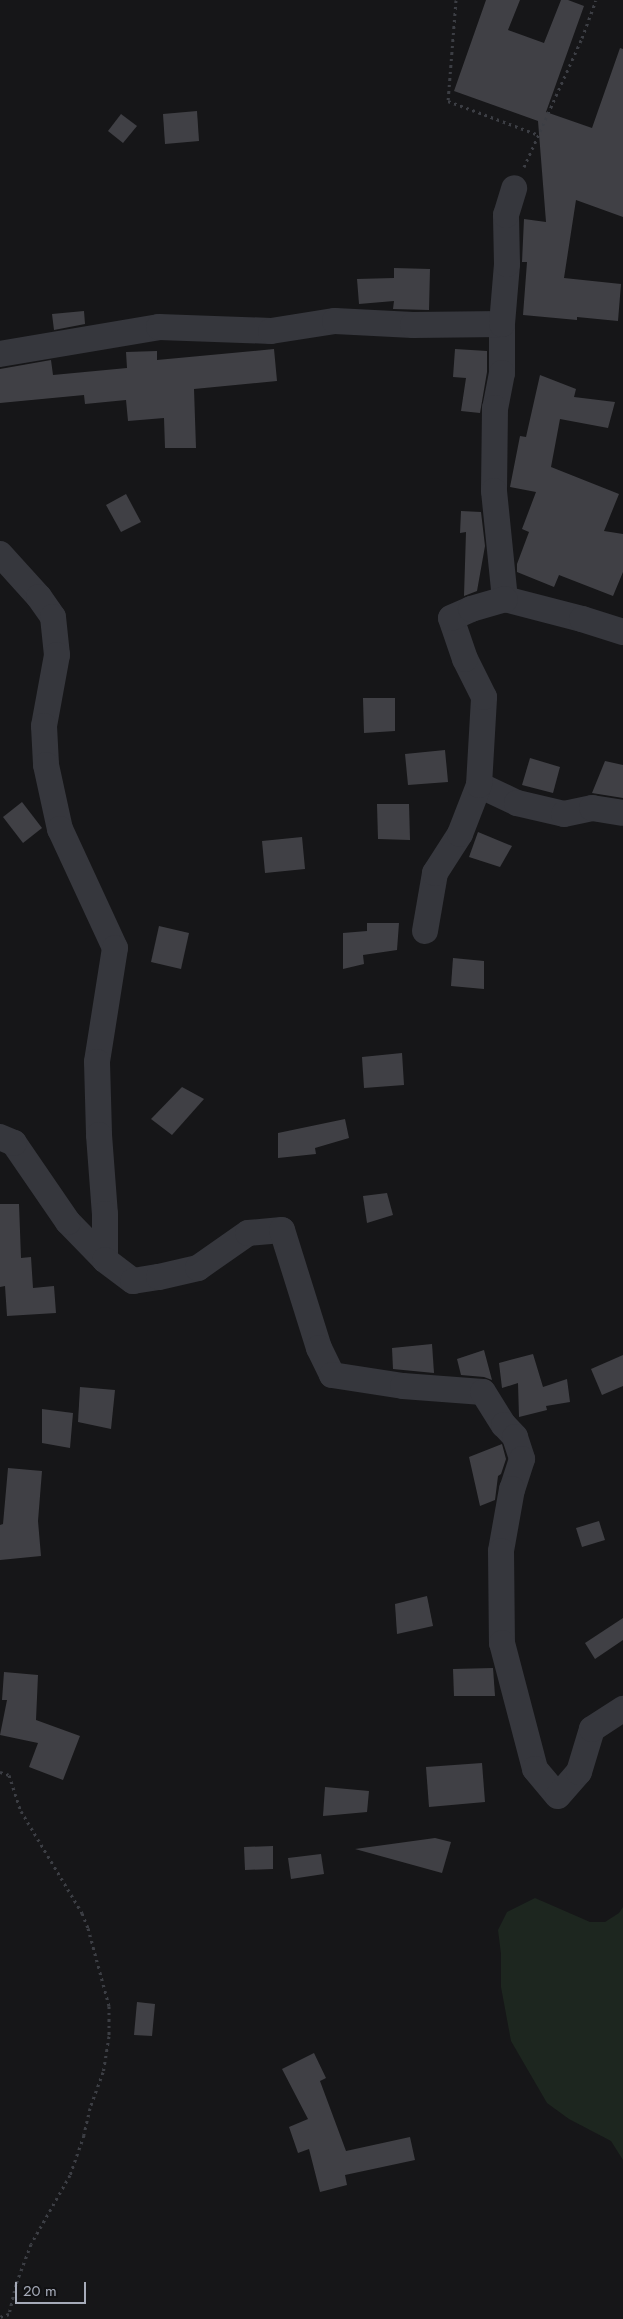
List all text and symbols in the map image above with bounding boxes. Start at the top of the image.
scale bar [18,2272,89,2304]
text: 20 m [23,2280,57,2302]

